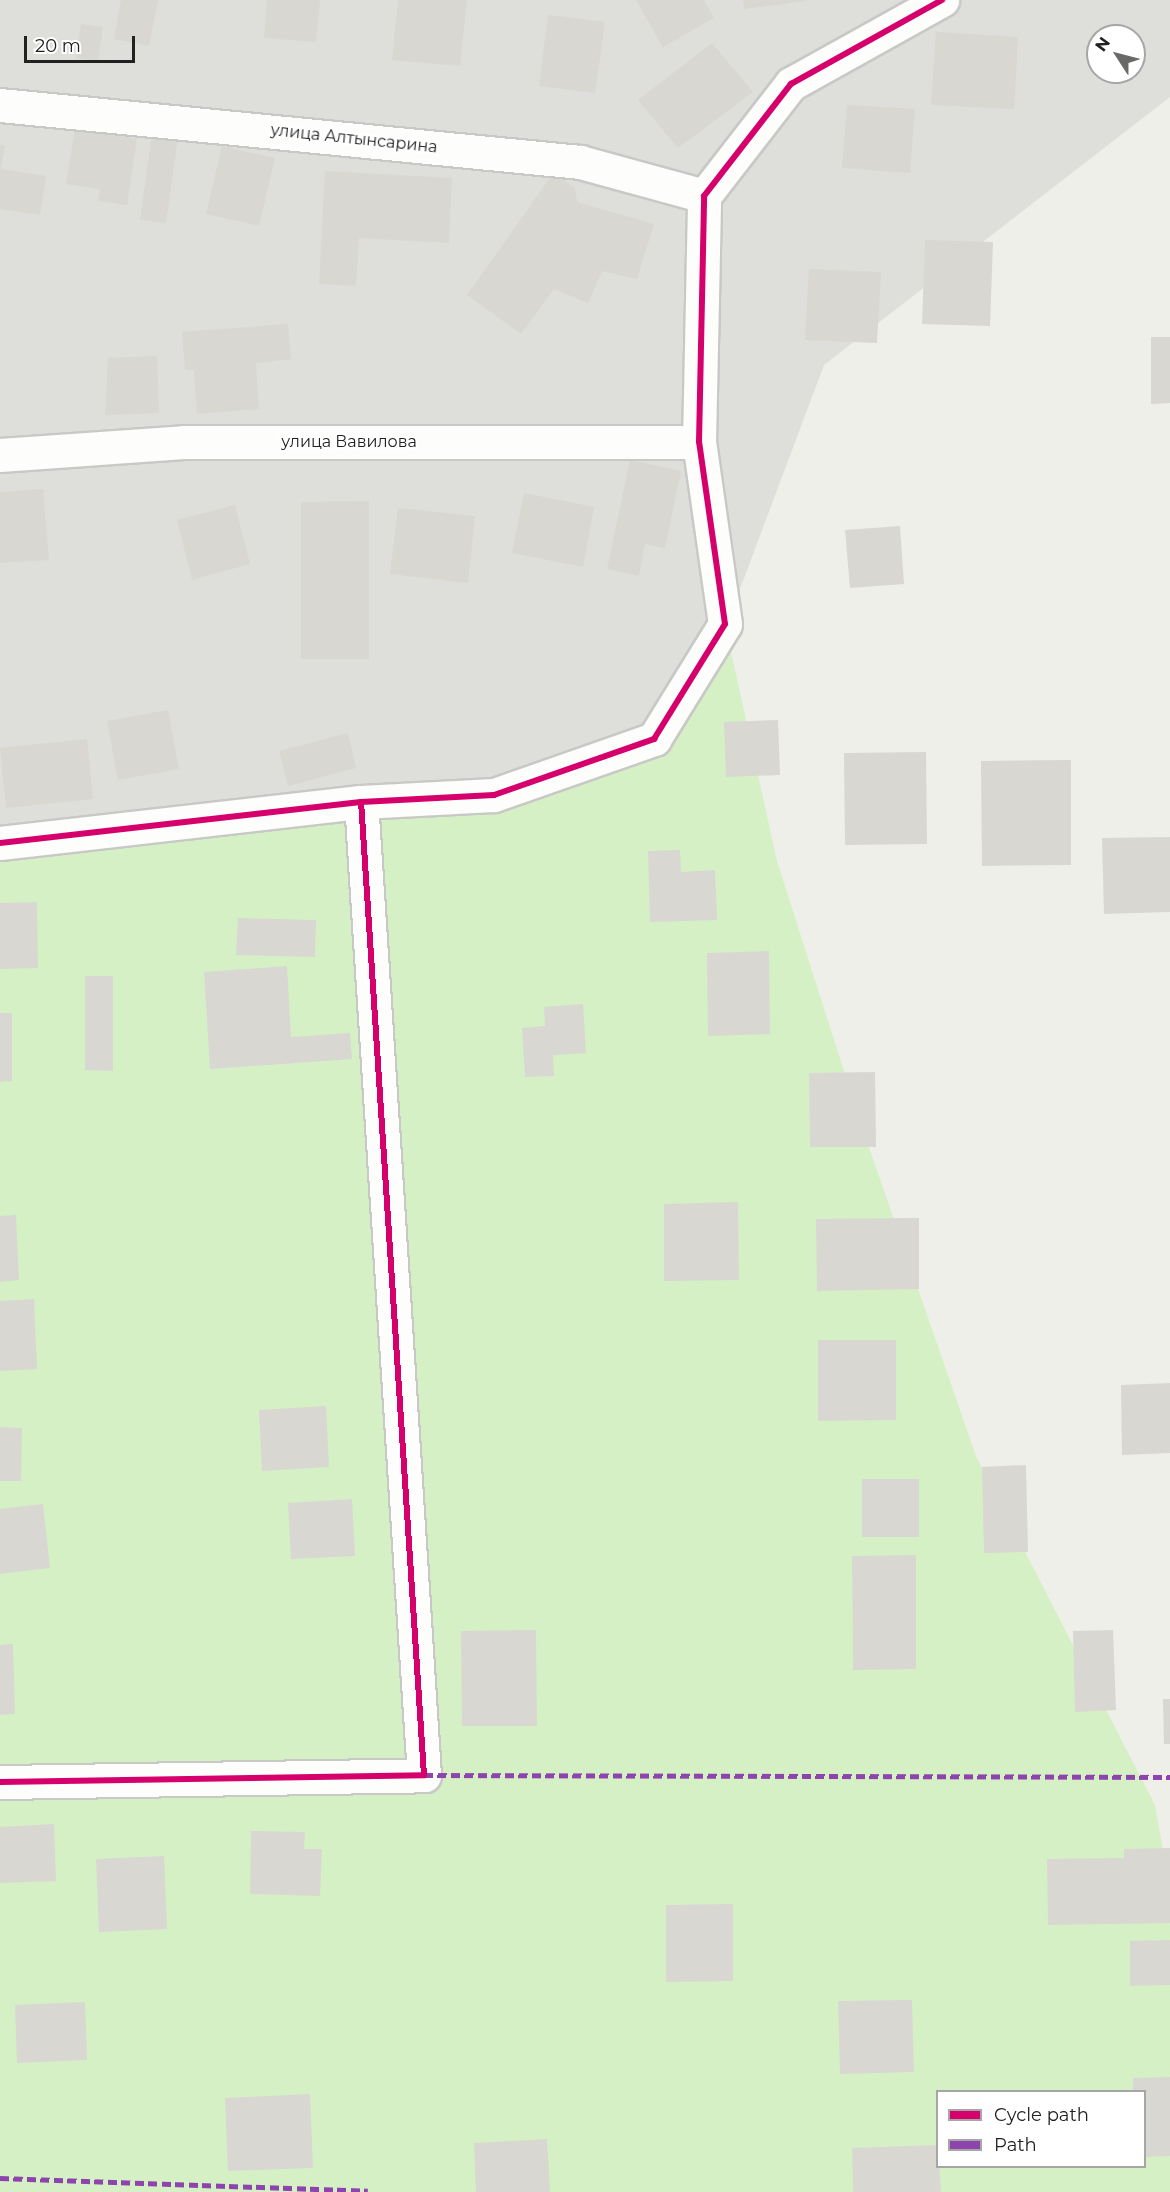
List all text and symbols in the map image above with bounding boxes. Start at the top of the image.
scale bar [27,24,138,62]
north arrow [1086,24,1146,84]
text: N [1091,33,1114,55]
text: 20 m [35,35,81,57]
street label: улица Алтынсарина [270,121,438,157]
street label: улица Вавилова [281,432,417,452]
legend [936,2090,1146,2168]
text: Cycle path [994,2104,1089,2126]
text: Path [994,2134,1037,2156]

